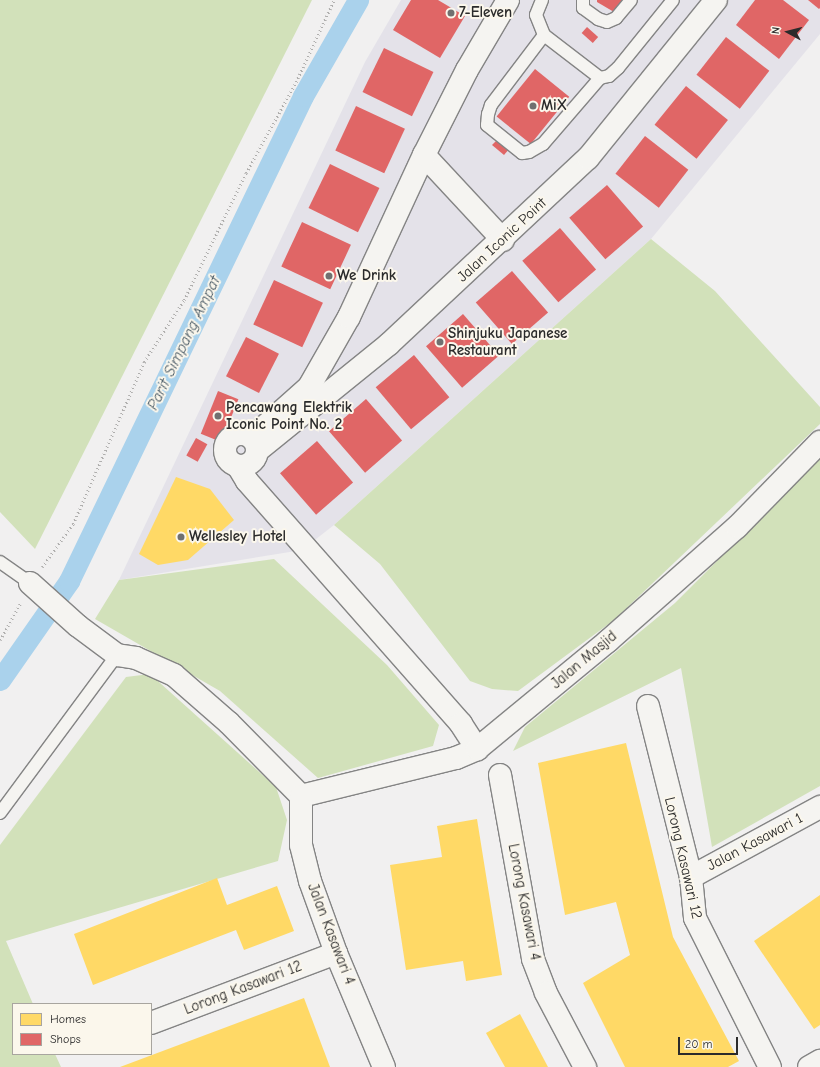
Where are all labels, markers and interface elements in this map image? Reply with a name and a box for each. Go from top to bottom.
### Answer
place label: 7-Eleven [459,4,512,22]
marker: 7-Eleven [446,8,456,18]
north arrow [768,12,808,52]
text: N [769,26,782,35]
place label: MiX [541,97,567,115]
marker: MiX [528,101,538,111]
street label: Jalan Iconic Point [454,194,550,286]
place label: We Drink [337,267,396,285]
marker: We Drink [324,271,334,281]
water label: Parit Simpang Ampat [143,273,225,413]
place label: Shinjuku Japanese Restaurant [448,324,567,359]
marker: Shinjuku Japanese Restaurant [435,337,445,347]
place label: Pencawang Elektrik Iconic Point No. 2 [226,398,352,433]
marker: Pencawang Elektrik Iconic Point No. 2 [213,411,223,421]
place label: Wellesley Hotel [189,528,286,546]
marker: Wellesley Hotel [176,532,186,542]
street label: Jalan Masjid [547,627,621,693]
street label: Lorong Kasawari 12 [660,795,706,921]
street label: Jalan Kasawari 1 [704,809,806,875]
street label: Lorong Kasawari 4 [504,842,544,962]
street label: Jalan Kasawari 4 [303,881,359,987]
street label: Lorong Kasawari 12 [182,957,304,1019]
legend [12,1003,152,1055]
text: Homes [50,1012,86,1026]
scale bar [680,1029,740,1055]
text: Shops [50,1032,81,1046]
text: 20 m [685,1037,713,1051]

